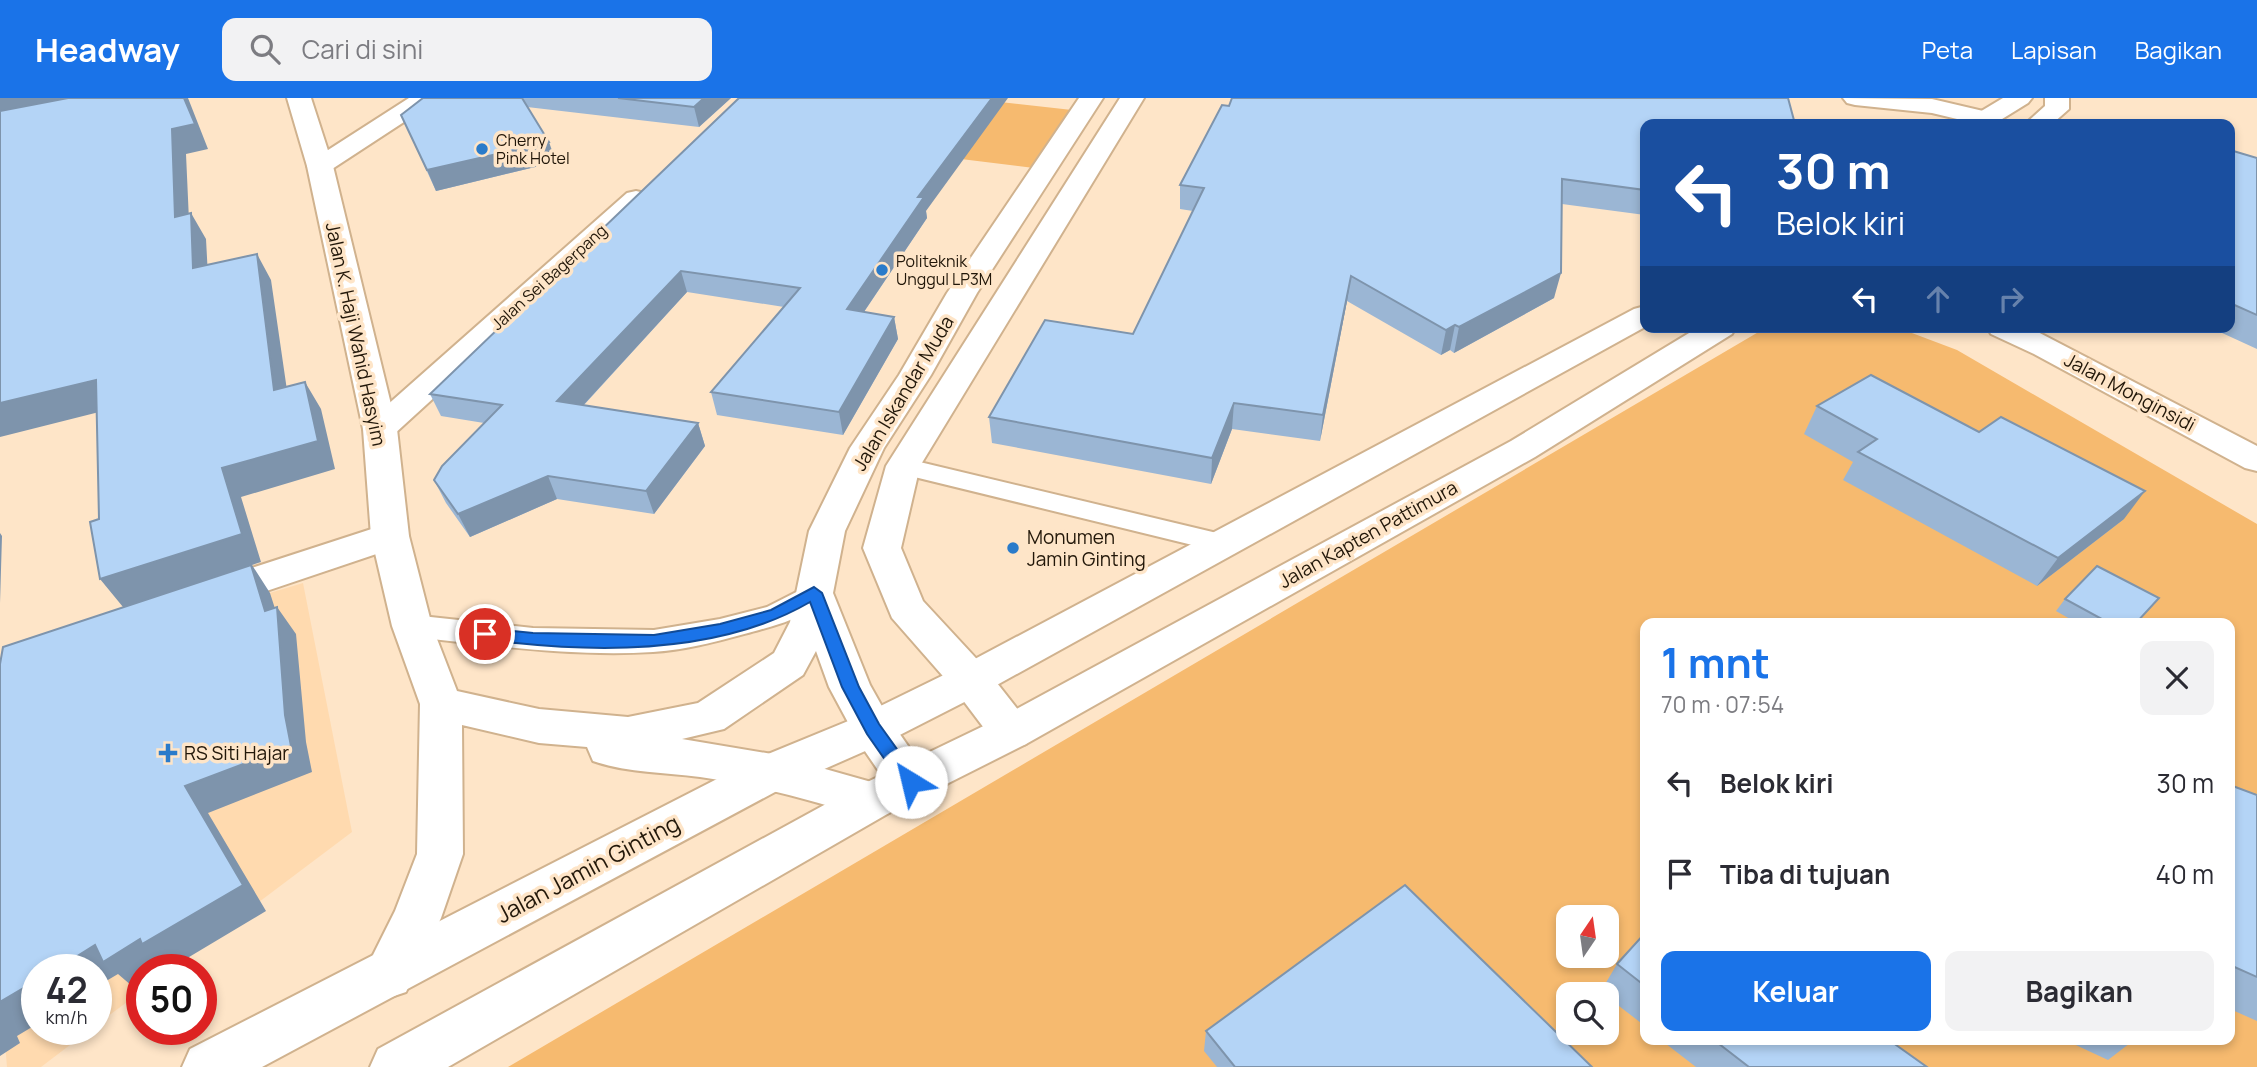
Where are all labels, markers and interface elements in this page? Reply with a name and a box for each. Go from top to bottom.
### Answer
search box [222,18,712,81]
text: Headway [35,27,180,72]
icon: search [246,30,284,68]
text: Cari di sini [302,31,423,67]
text: Peta [1922,33,1973,66]
text: Lapisan [2011,33,2097,66]
text: Bagikan [2135,33,2222,66]
place label: Cherry Pink Hotel [496,129,570,169]
text: 30 m [1776,137,1891,204]
marker: Cherry Pink Hotel [474,141,490,157]
icon: left [1661,147,1752,238]
text: Belok kiri [1776,201,1905,245]
street label: Jalan Sei Bagerpang [486,219,612,335]
street label: Jalan K. Haji Wahid Hasyim [320,220,392,448]
place label: Politeknik Unggul LP3M [896,250,992,290]
marker: Politeknik Unggul LP3M [874,262,890,278]
icon: left [1846,280,1884,318]
icon: ahead [1919,280,1957,318]
icon: right [1992,280,2030,318]
street label: Jalan Iskandar Muda [846,311,960,475]
street label: Jalan Monginsidi [2060,346,2200,438]
street label: Jalan Kapten Pattimura [1274,474,1462,594]
place label: Monumen Jamin Ginting [1027,524,1146,572]
marker: Monumen Jamin Ginting [1005,540,1021,556]
pin [455,604,515,664]
icon: arrive [466,615,504,653]
text: 1 mnt [1661,633,1770,691]
button: close [2140,641,2214,715]
text: 70 m · 07:54 [1661,688,1784,720]
place label: RS Siti Hajar [184,740,289,766]
marker: RS Siti Hajar [158,743,178,763]
position arrow [874,745,948,819]
icon: left [1661,764,1699,802]
text: Belok kiri [1720,765,1834,801]
text: 30 m [2157,765,2214,801]
street label: Jalan Jamin Ginting [490,806,685,930]
icon: arrive [1661,855,1699,893]
text: Tiba di tujuan [1720,856,1890,892]
text: 40 m [2156,856,2214,892]
north arrow [1556,905,1619,968]
map controls [1556,905,1619,1045]
button: Keluar [1661,951,1931,1031]
button: Bagikan [1945,951,2214,1031]
speed limit sign: 50 [126,954,217,1045]
text: 42 [45,966,88,1014]
button: search [1556,982,1619,1045]
text: km/h [46,1005,87,1029]

